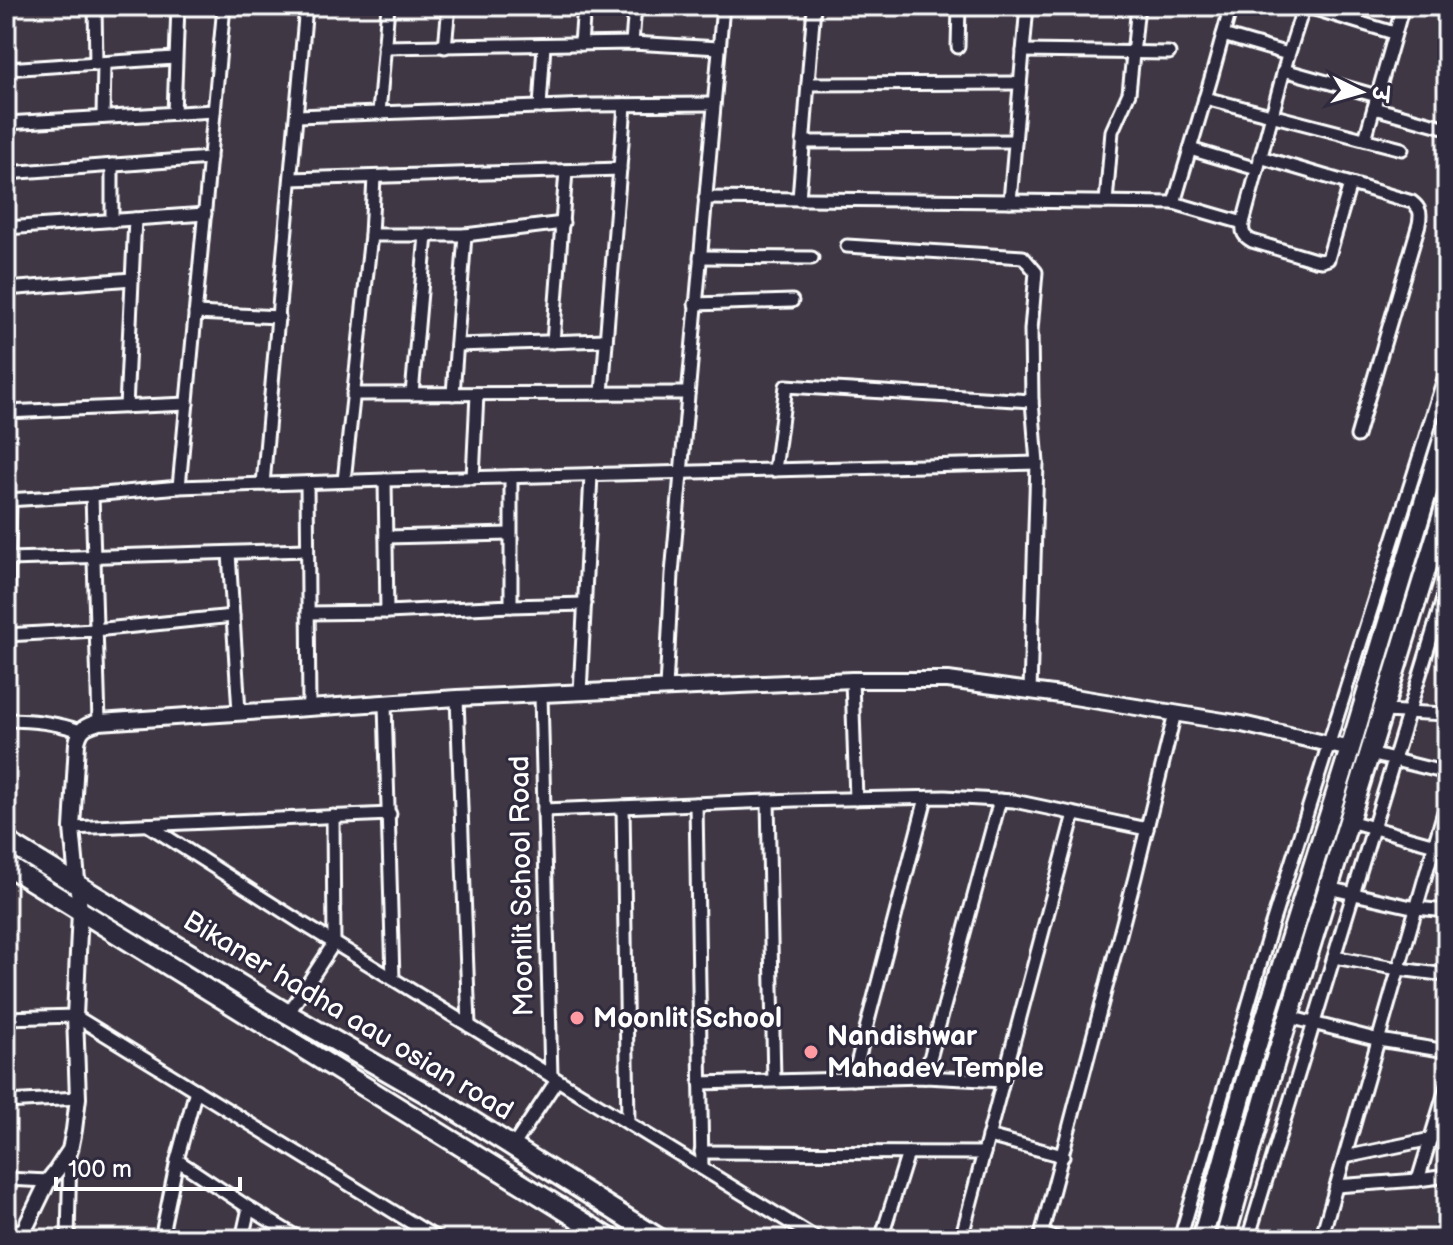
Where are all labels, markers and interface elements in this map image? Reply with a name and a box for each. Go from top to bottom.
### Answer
north arrow [1321,52,1401,132]
text: उ [1365,83,1394,104]
street label: Moonlit School Road [503,755,541,1017]
street label: Bikaner hadha aau osian road [177,904,519,1128]
place label: Moonlit School [593,1002,782,1035]
marker: Moonlit School [568,1009,586,1027]
place label: Nandishwar Mahadev Temple [827,1020,1044,1085]
marker: Nandishwar Mahadev Temple [802,1043,820,1061]
scale bar [56,1141,240,1191]
text: 100 m [68,1155,132,1184]

